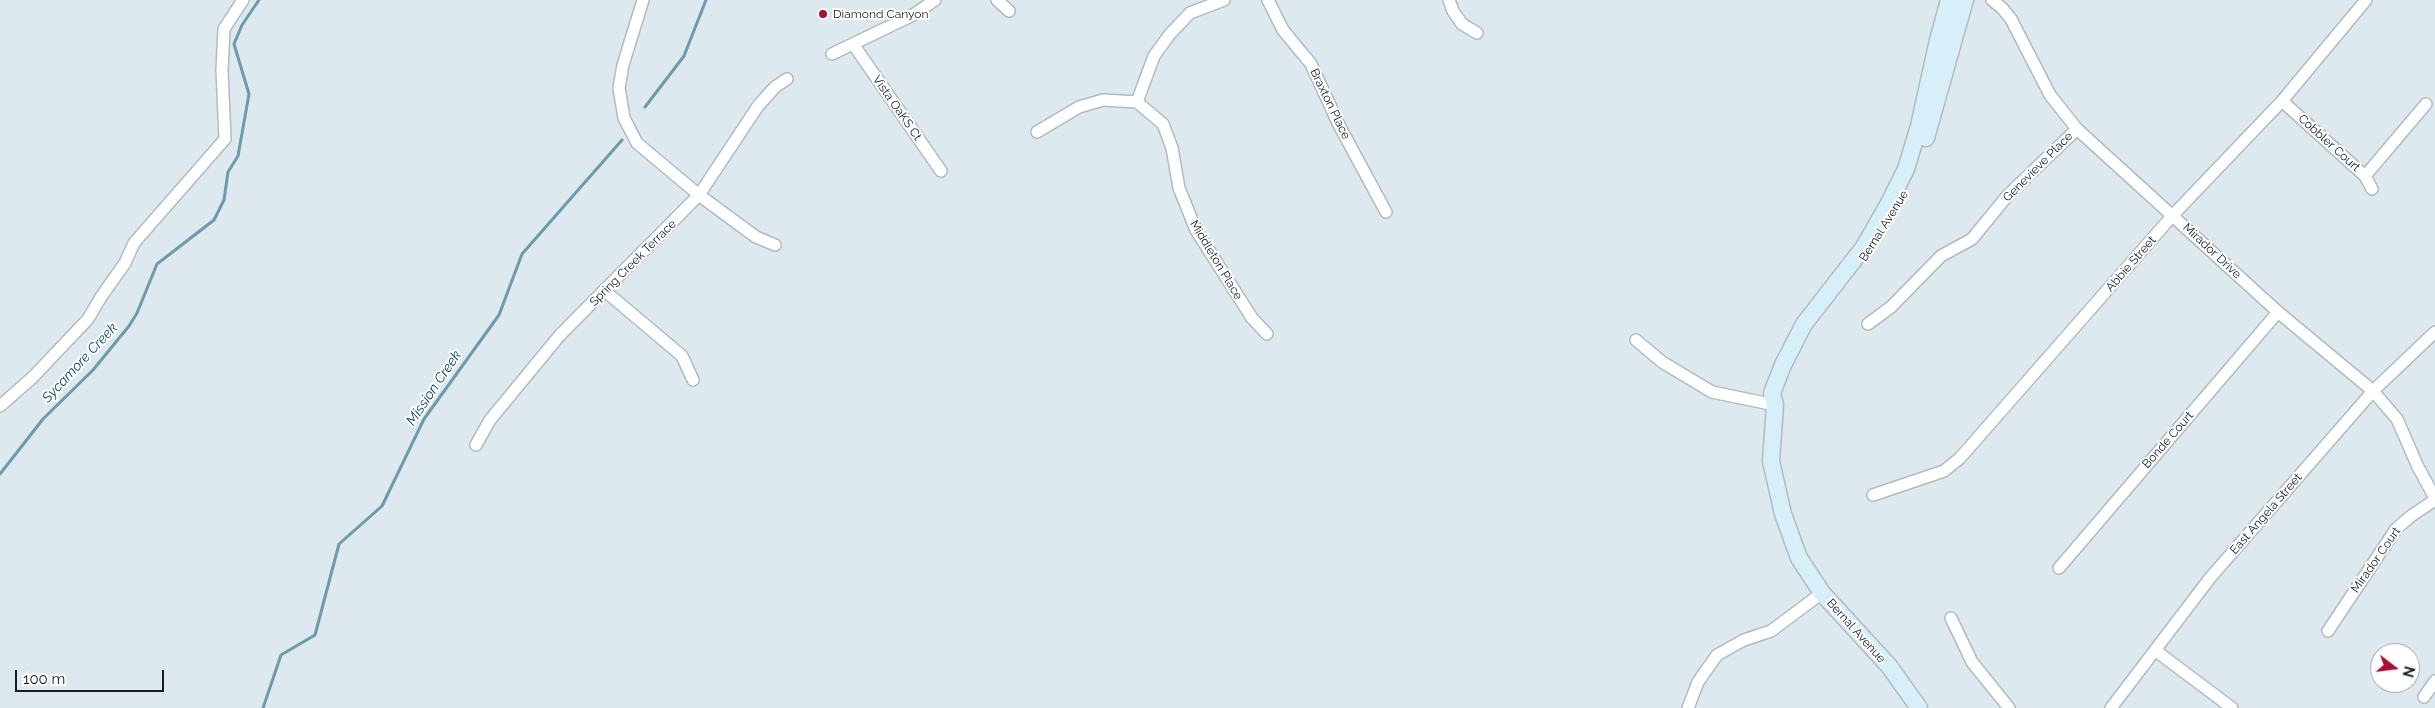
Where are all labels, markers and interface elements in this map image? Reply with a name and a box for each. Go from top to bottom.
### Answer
place label: Diamond Canyon [833,7,928,21]
marker: Diamond Canyon [817,8,829,20]
street label: Braxton Place [1307,66,1353,142]
street label: Vista OaKS Ct [869,73,925,143]
street label: Cobbler Court [2295,111,2363,175]
street label: Genevieve Place [2000,129,2076,205]
street label: Bernal Avenue [1856,188,1912,264]
street label: Spring Creek Terrace [587,217,679,309]
street label: Middleton Place [1187,218,1245,302]
street label: Mirador Drive [2180,220,2244,282]
street label: Abbie Street [2103,233,2159,295]
water label: Sycamore Creek [39,320,121,406]
water label: Mission Creek [403,347,465,429]
street label: Bonde Court [2139,409,2197,471]
street label: East Angela Street [2227,471,2305,557]
street label: Mirador Court [2348,525,2404,595]
street label: Bernal Avenue [1823,596,1889,666]
north arrow [2370,643,2420,693]
scale bar [18,660,166,692]
text: N [2399,664,2418,679]
text: 100 m [23,670,65,688]

